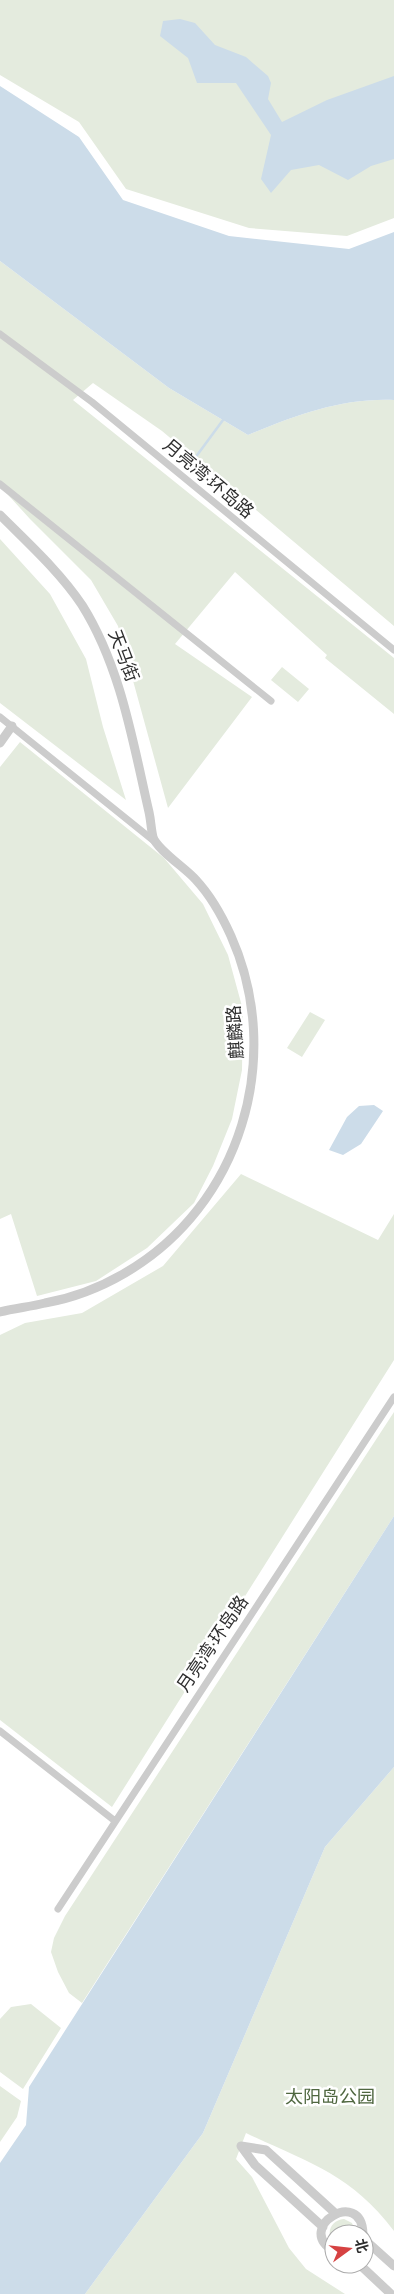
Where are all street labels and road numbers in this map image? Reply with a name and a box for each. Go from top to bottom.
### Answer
street label: 月亮湾·环岛路 [159,435,257,523]
street label: 天马街 [104,627,142,685]
street label: 麒麟路 [224,1004,248,1060]
street label: 月亮湾·环岛路 [173,1592,253,1696]

